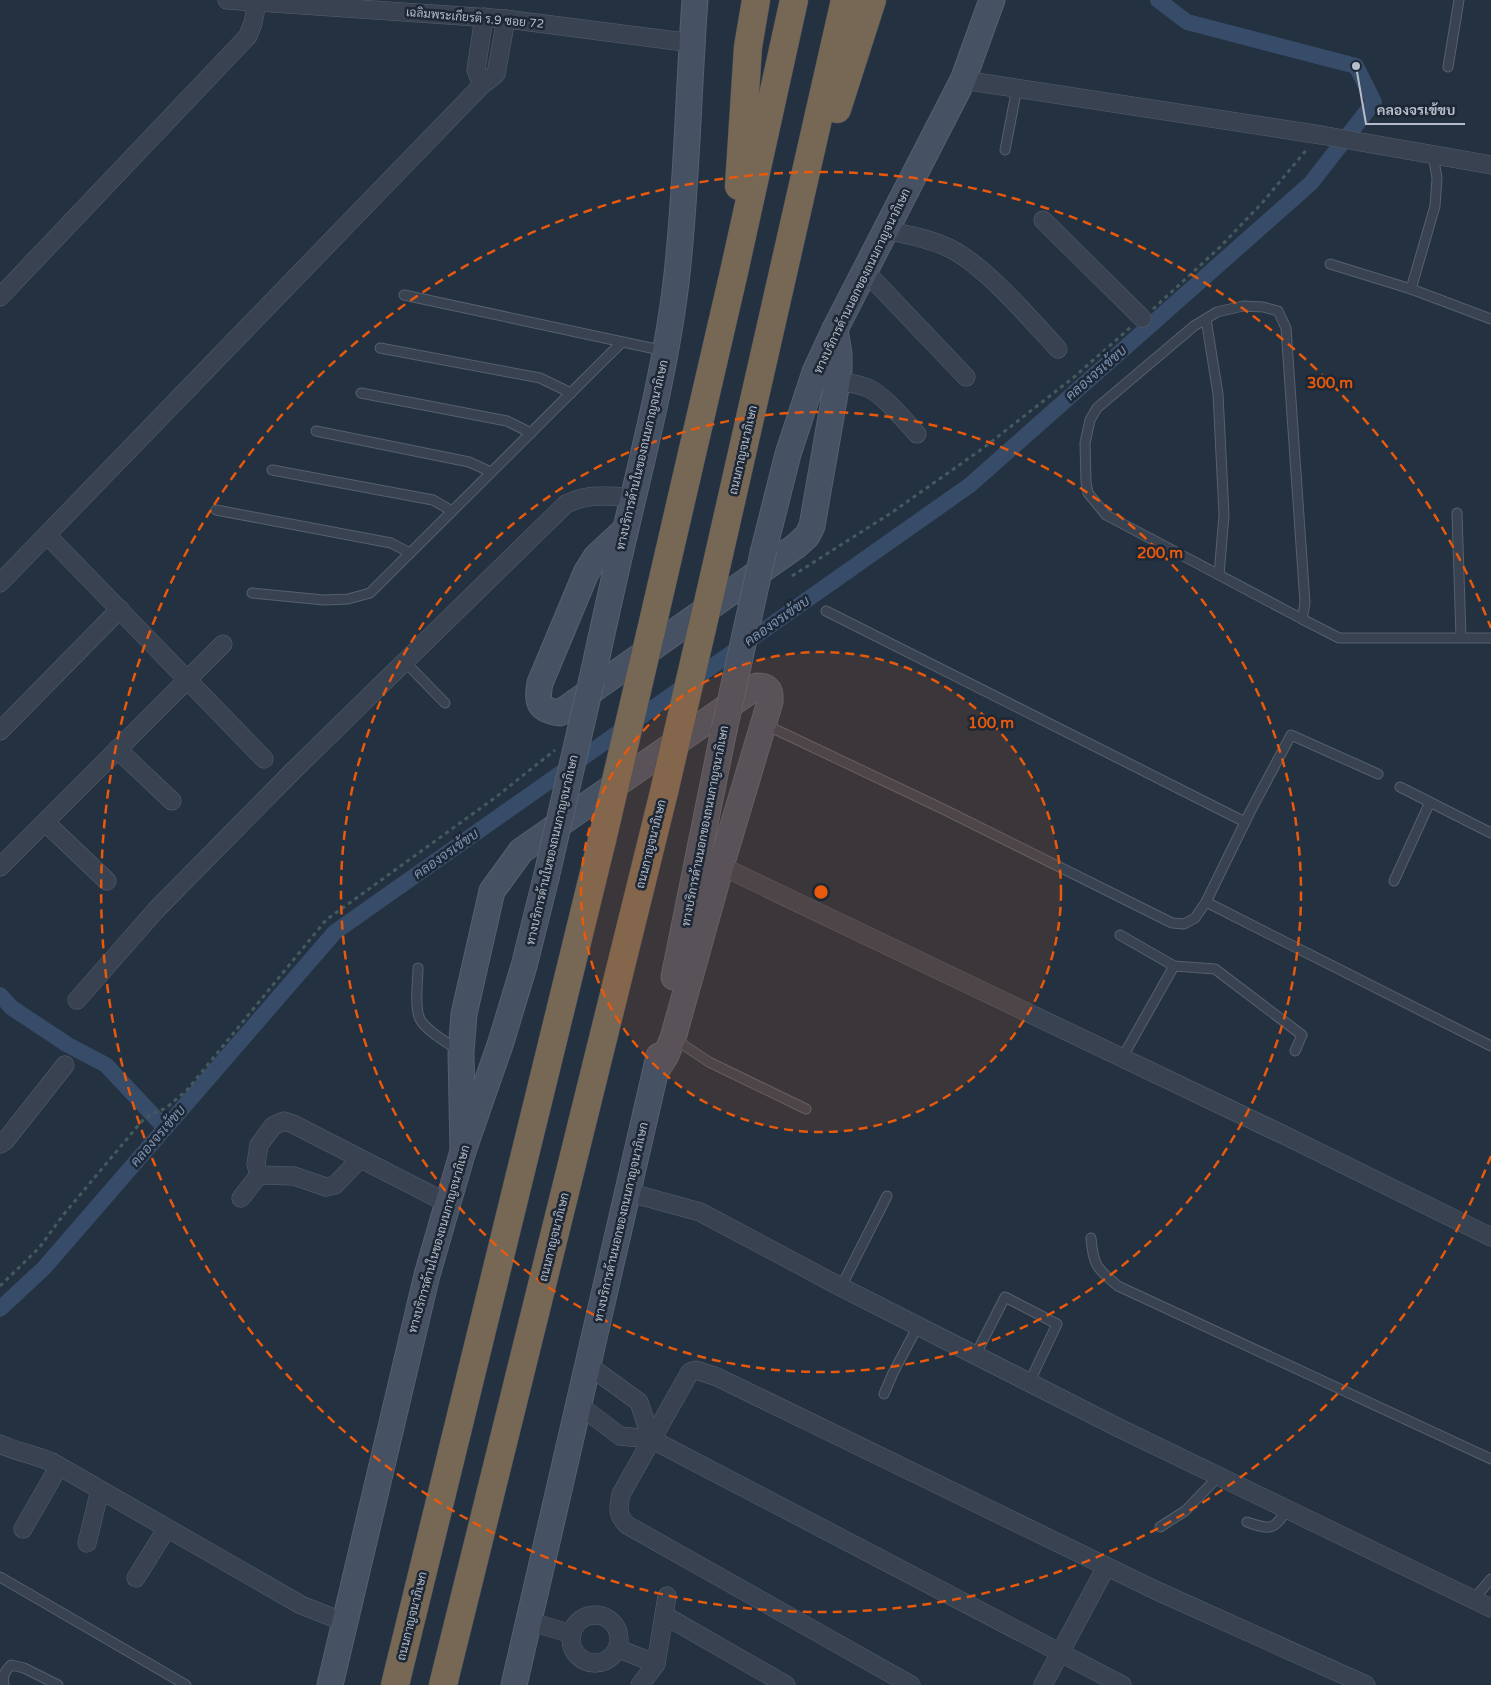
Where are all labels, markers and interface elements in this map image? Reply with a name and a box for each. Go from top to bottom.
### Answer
street label: เฉลิมพระเกียรติ ร.9 ซอย 72 [405,4,545,31]
callout: คลองจรเข้ขบ [1366,95,1465,124]
text: คลองจรเข้ขบ [1377,102,1455,119]
street label: ทางบริการด้านนอกของถนนกาญจนาภิเษก [811,186,913,376]
water label: คลองจรเข้ขบ [1062,342,1130,404]
street label: ทางบริการด้านในของถนนกาญจนาภิเษก [612,358,671,552]
text: 300 m [1307,374,1353,392]
street label: ถนนกาญจนาภิเษก [726,404,760,496]
text: 200 m [1137,544,1183,562]
water label: คลองจรเข้ขบ [741,592,813,650]
text: 100 m [968,714,1014,732]
street label: ทางบริการด้านนอกของถนนกาญจนาภิเษก [679,724,731,928]
street label: ทางบริการด้านในของถนนกาญจนาภิเษก [522,753,581,947]
street label: ถนนกาญจนาภิเษก [633,798,669,890]
water label: คลองจรเข้ขบ [410,825,482,883]
centre of rings [812,883,830,901]
water label: คลองจรเข้ขบ [127,1102,189,1170]
street label: ทางบริการด้านนอกของถนนกาญจนาภิเษก [591,1121,651,1323]
street label: ทางบริการด้านในของถนนกาญจนาภิเษก [404,1143,473,1335]
street label: ถนนกาญจนาภิเษก [536,1191,572,1283]
street label: ถนนกาญจนาภิเษก [394,1570,430,1662]

